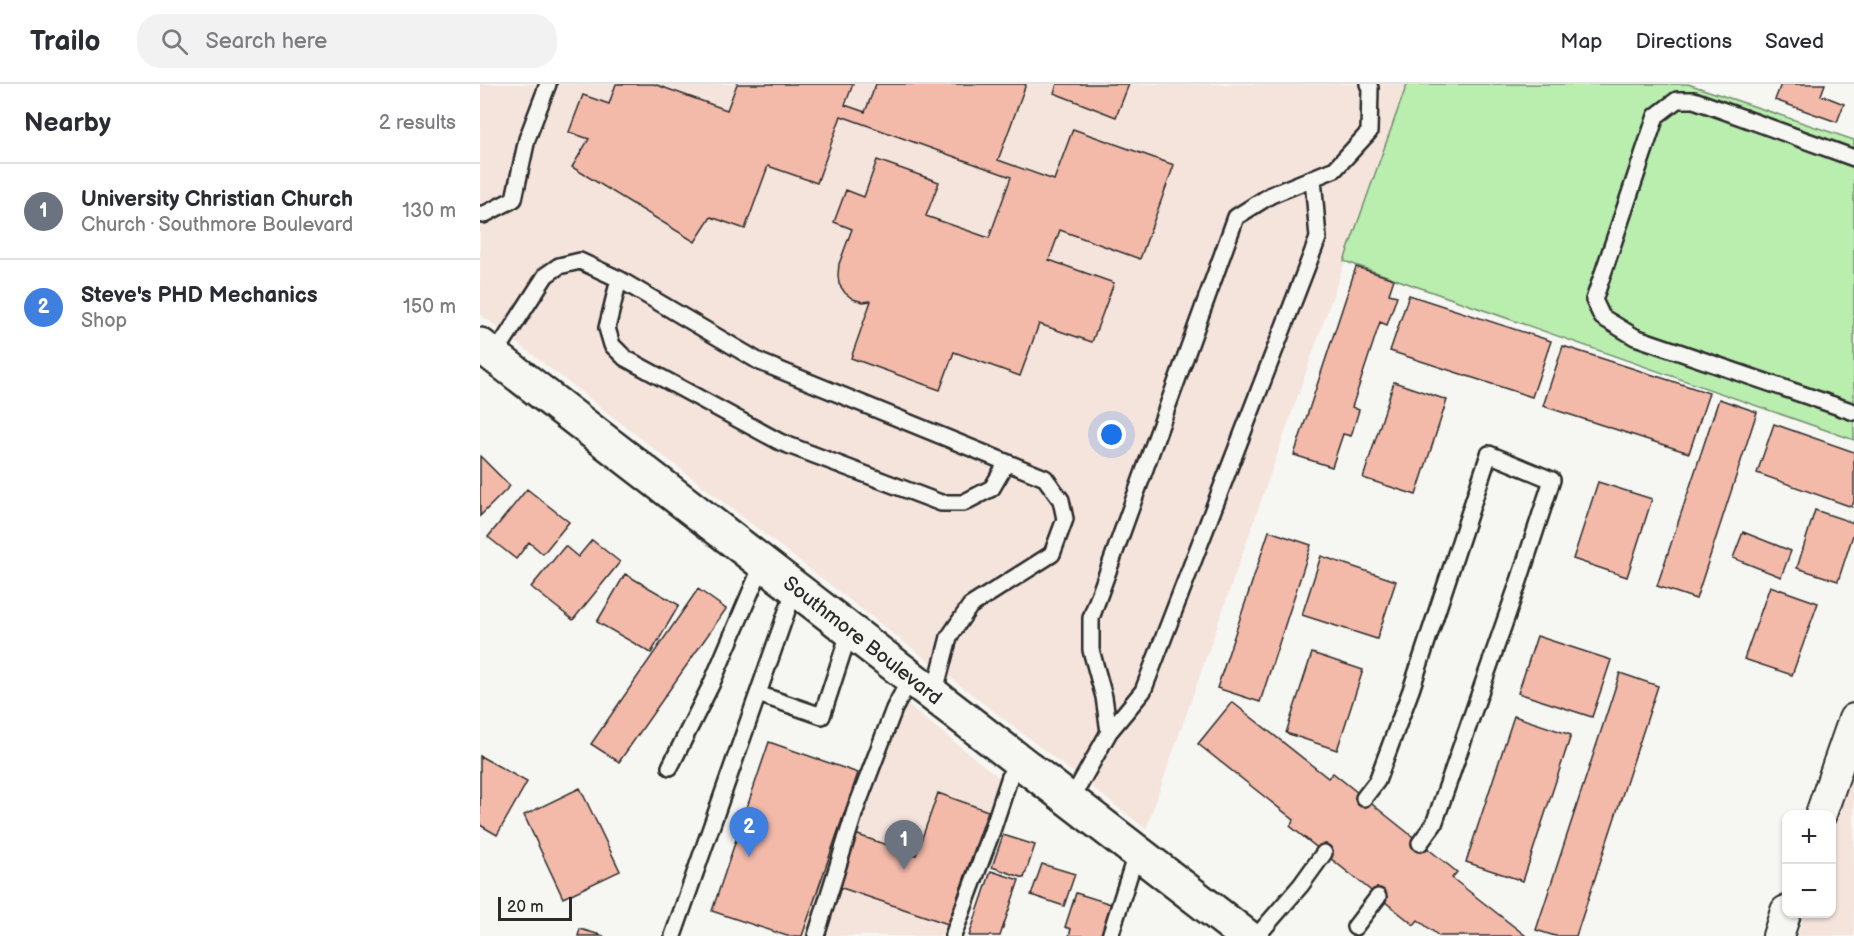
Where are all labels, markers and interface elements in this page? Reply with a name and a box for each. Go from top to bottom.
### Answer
search box [137,14,557,68]
text: Trailo [30,25,101,58]
icon: search [158,25,191,58]
text: Search here [206,28,327,55]
text: Map [1560,29,1603,54]
text: Directions [1636,29,1732,54]
text: Saved [1765,29,1824,54]
text: Nearby [24,108,111,139]
text: 2 results [379,111,456,135]
text: University Christian Church [81,186,353,213]
text: 1 [39,199,48,223]
text: 130 m [402,199,456,223]
text: Church · Southmore Boulevard [81,213,353,237]
text: Steve's PHD Mechanics [81,282,318,309]
text: 2 [38,295,49,319]
text: 150 m [403,295,456,319]
text: Shop [81,309,127,333]
your location [1097,420,1126,449]
street label: Southmore Boulevard [778,571,946,710]
pin: 2 [730,808,768,857]
map controls [1782,810,1836,918]
button: + [1782,810,1836,864]
pin: 1 [884,820,924,870]
button: − [1782,864,1836,918]
scale bar [498,894,572,922]
text: 20 m [507,898,543,917]

